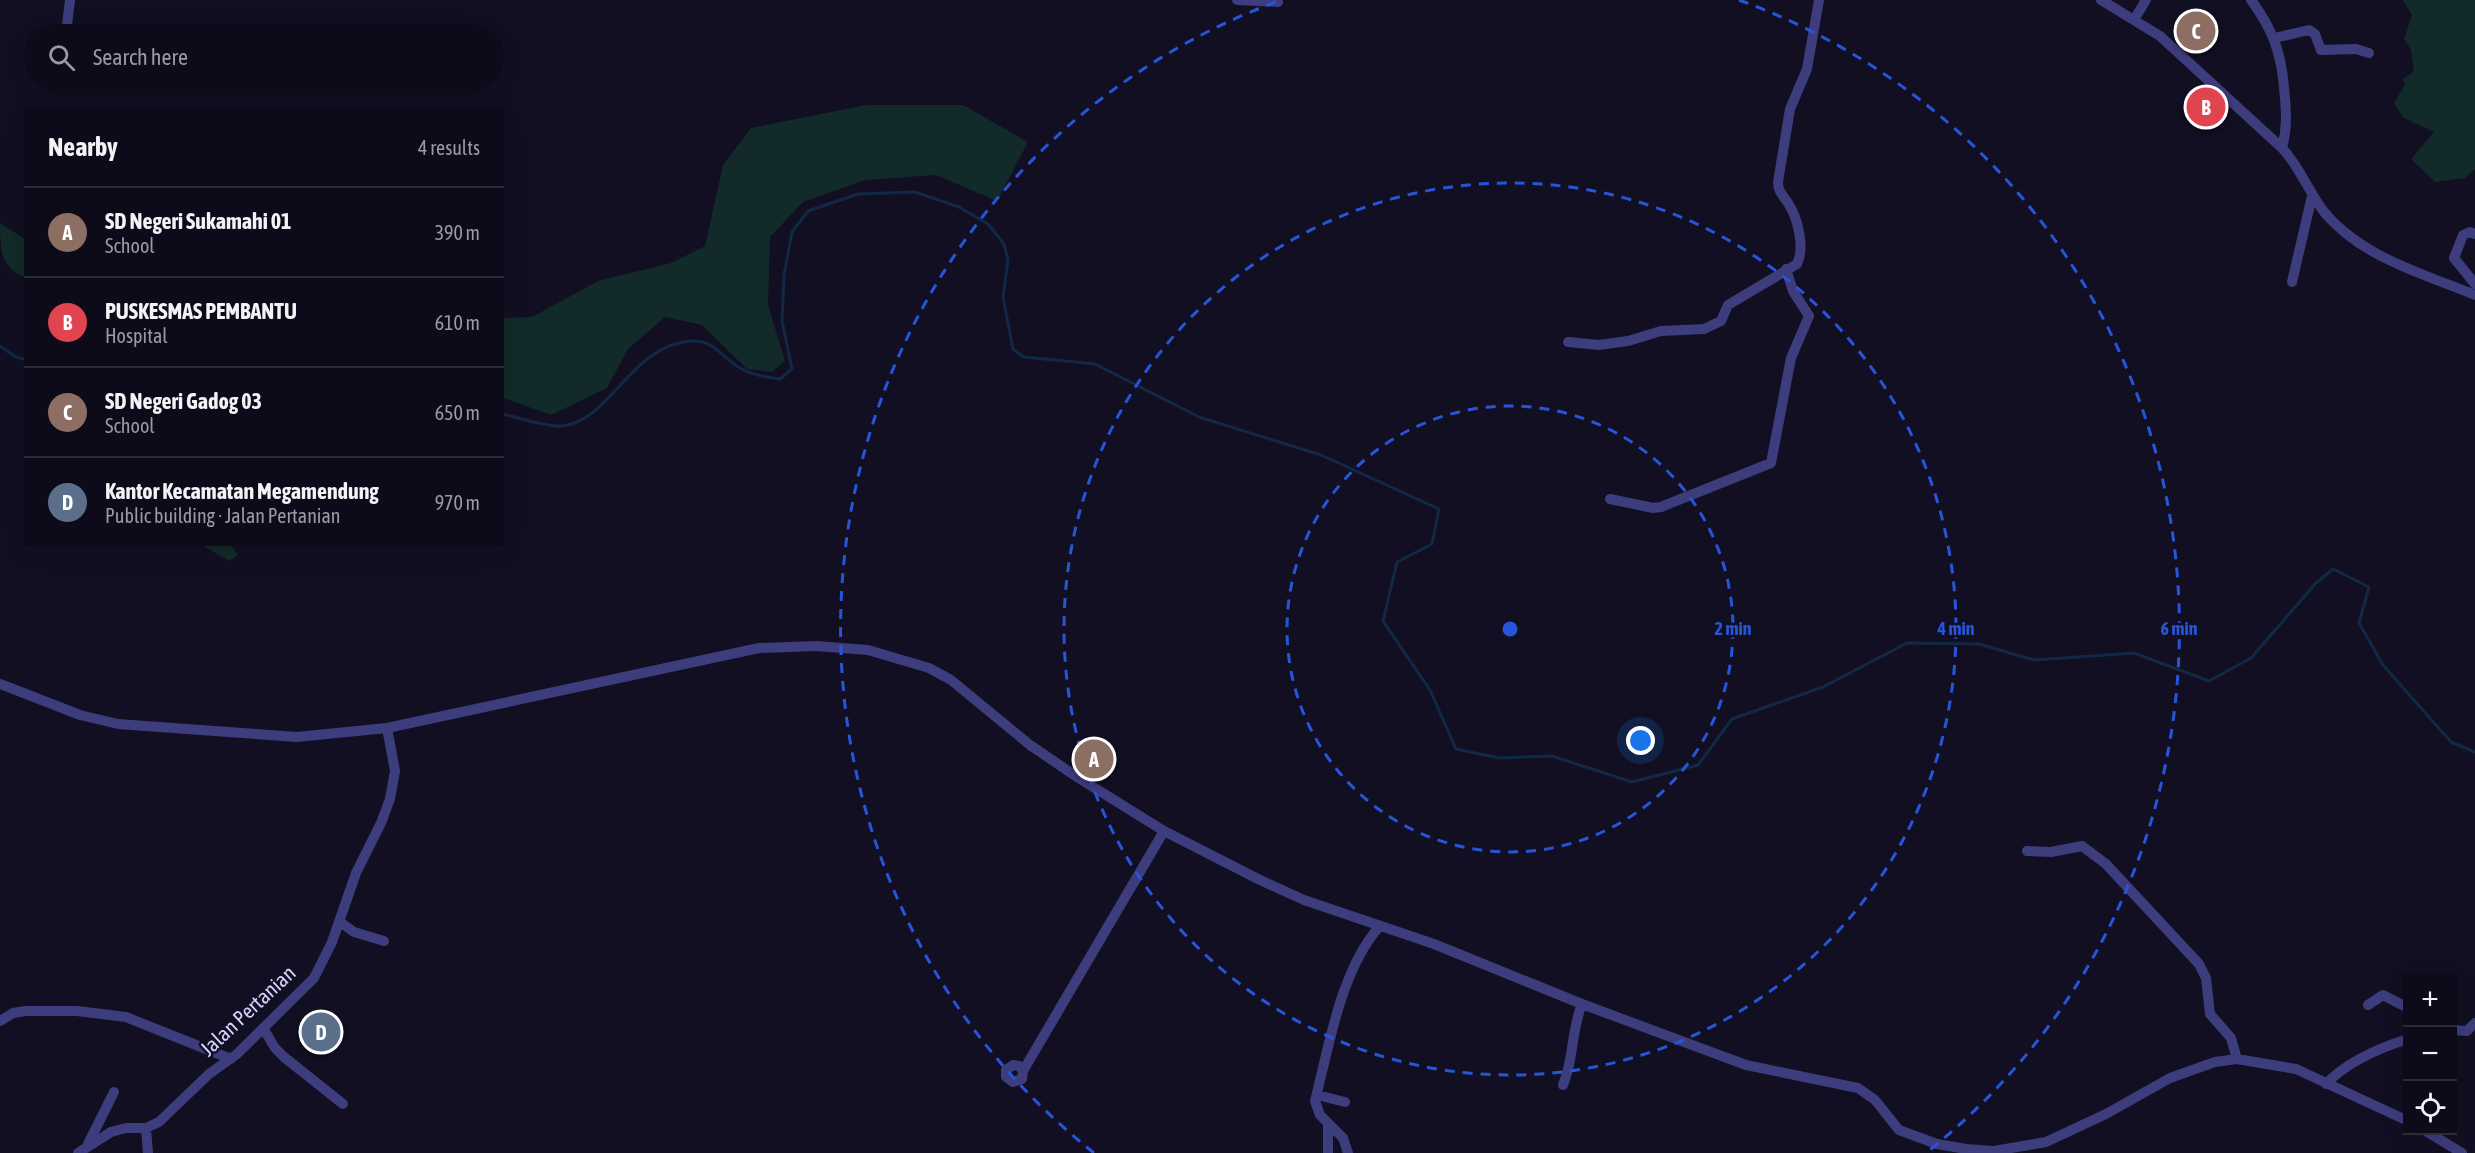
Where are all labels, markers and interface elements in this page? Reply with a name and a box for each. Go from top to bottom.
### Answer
pin: C [2176,9,2216,54]
search box [24,24,504,90]
icon: search [45,41,78,74]
text: Search here [93,44,188,70]
pin: B [2186,84,2226,130]
text: Nearby [48,132,118,162]
text: 4 results [418,136,480,159]
text: SD Negeri Sukamahi 01 [105,208,291,234]
text: A [63,221,72,244]
text: 390 m [435,221,480,244]
text: School [105,234,155,257]
text: PUSKESMAS PEMBANTU [105,298,297,324]
text: B [63,311,72,334]
text: 610 m [435,311,480,334]
text: Hospital [105,324,168,347]
text: SD Negeri Gadog 03 [105,388,262,414]
text: C [63,401,72,424]
text: 650 m [435,401,480,424]
text: School [105,414,155,437]
text: Kantor Kecamatan Megamendung [105,478,379,504]
text: D [62,491,73,514]
text: 970 m [435,491,480,514]
text: Public building · Jalan Pertanian [105,504,340,527]
text: 2 min [1715,618,1752,639]
text: 4 min [1937,618,1975,639]
text: 6 min [2161,618,2198,639]
centre of rings [1500,619,1520,639]
your location [1626,726,1655,755]
pin: A [1074,736,1114,782]
street label: Jalan Pertanian [195,960,300,1060]
map controls [2403,973,2457,1135]
button: + [2403,973,2457,1027]
pin: D [302,1010,340,1054]
button: − [2403,1027,2457,1081]
button: locate [2403,1081,2457,1135]

